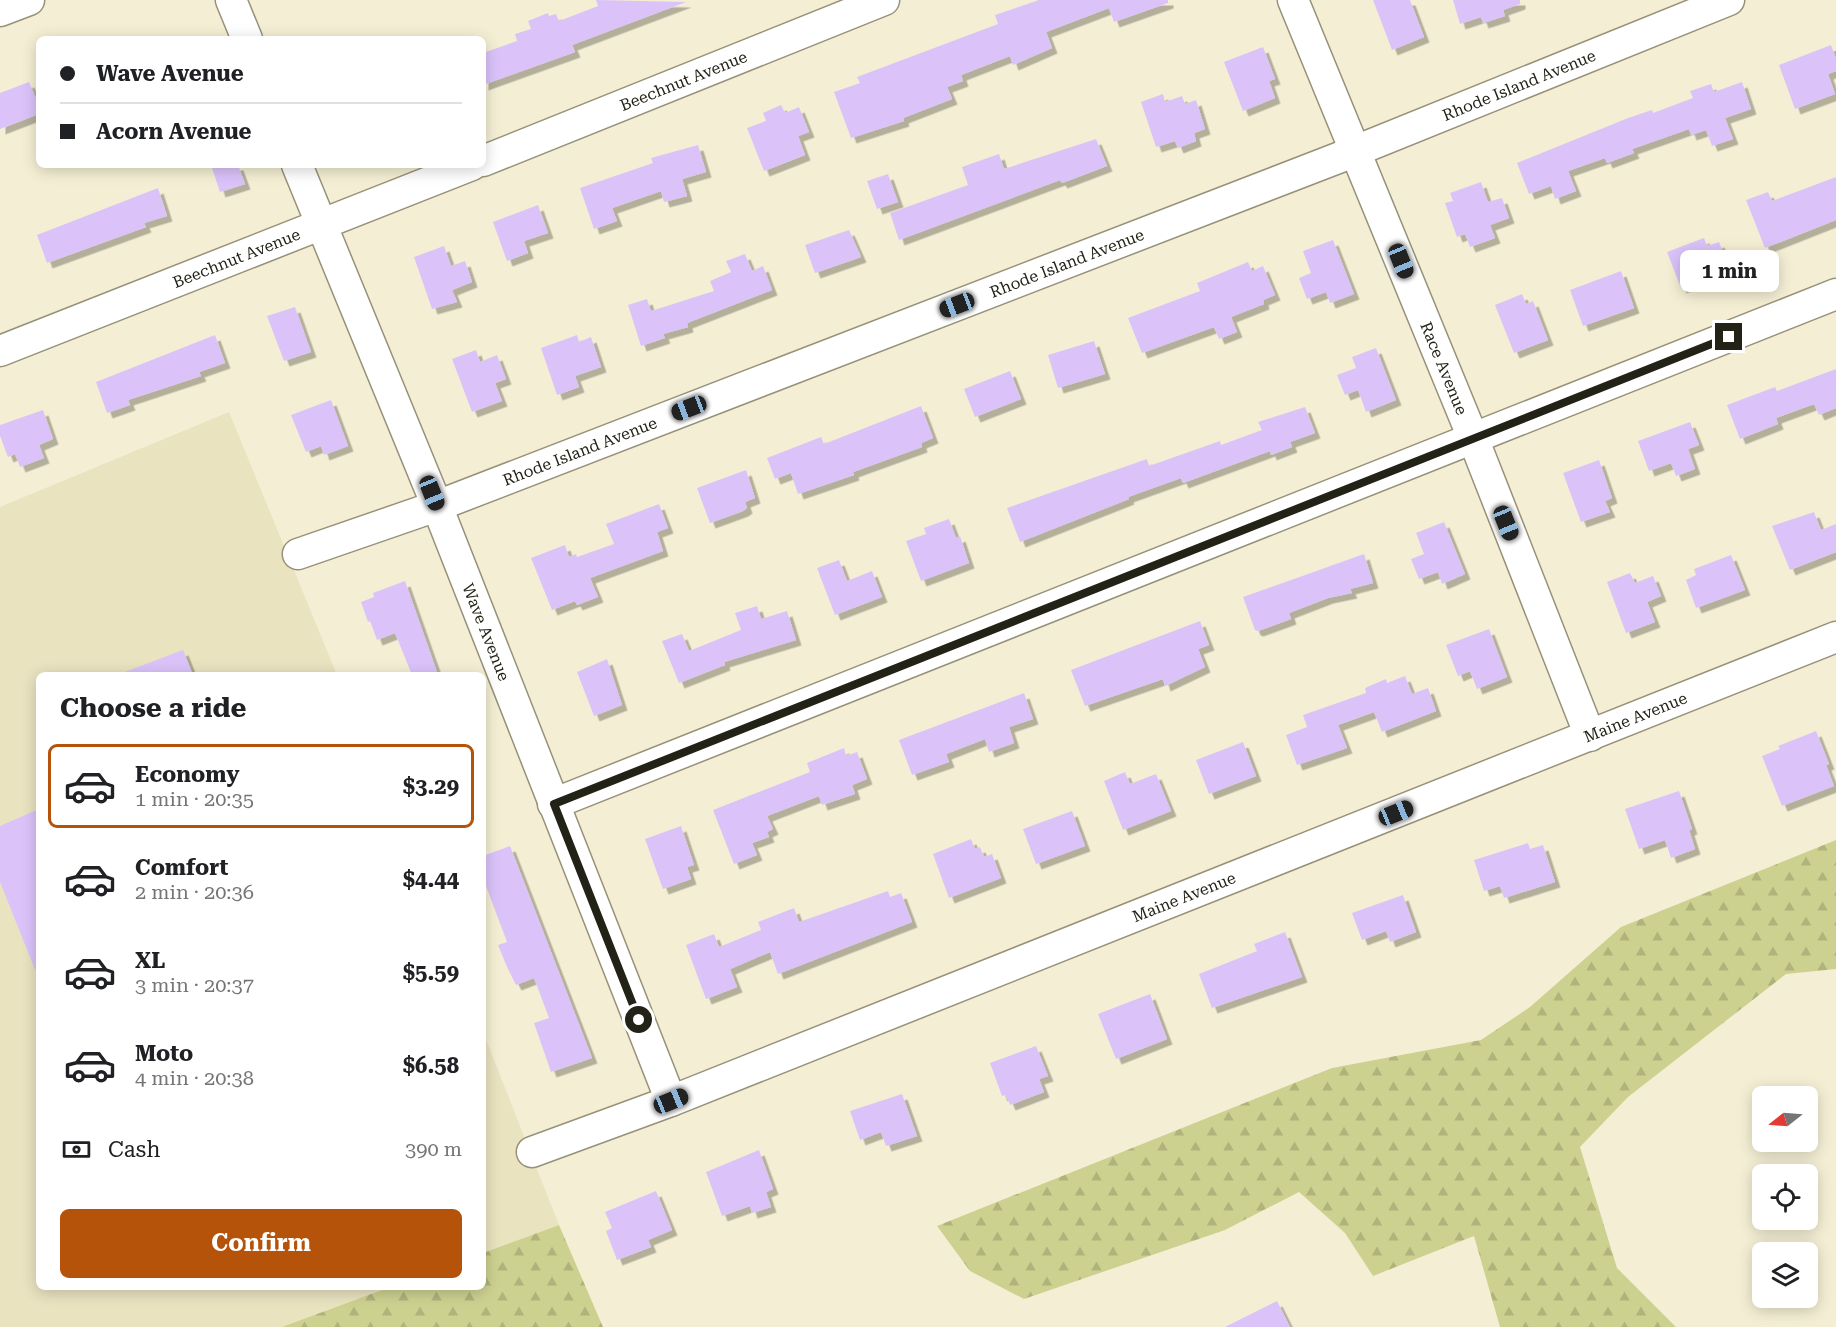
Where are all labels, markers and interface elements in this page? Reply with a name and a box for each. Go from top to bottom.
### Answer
street label: Rhode Island Avenue [1439,45,1599,124]
street label: Beechnut Avenue [617,46,750,115]
text: Wave Avenue [96,61,244,86]
text: Acorn Avenue [96,119,252,144]
street label: Beechnut Avenue [170,224,303,292]
street label: Rhode Island Avenue [987,224,1147,301]
car [1386,241,1416,281]
callout: 1 min [1680,250,1778,292]
text: 1 min [1702,259,1757,283]
car [937,290,977,320]
street label: Race Avenue [1417,319,1472,418]
route end [1715,323,1742,350]
car [669,393,709,423]
street label: Rhode Island Avenue [500,412,660,489]
car [417,473,447,513]
car [1491,503,1521,543]
street label: Wave Avenue [459,581,514,684]
street label: Maine Avenue [1581,688,1690,746]
text: Choose a ride [60,692,246,724]
icon: car [63,759,117,813]
text: Economy [135,762,239,787]
text: $3.29 [403,774,459,799]
text: 1 min · 20:35 [135,787,254,811]
car [1376,798,1416,828]
icon: car [63,852,117,906]
text: Comfort [135,855,228,880]
text: $4.44 [403,867,459,892]
street label: Maine Avenue [1129,868,1238,926]
text: 2 min · 20:36 [135,880,254,904]
icon: car [63,945,117,999]
text: XL [135,948,165,973]
text: $5.59 [403,960,459,985]
text: 3 min · 20:37 [135,973,254,997]
route start [625,1006,652,1033]
icon: car [63,1038,117,1092]
text: Moto [135,1041,193,1066]
text: $6.58 [403,1053,459,1078]
text: 4 min · 20:38 [135,1066,254,1090]
car [651,1086,691,1116]
north arrow [1752,1086,1818,1152]
map controls [1752,1086,1818,1308]
icon: cash [60,1133,93,1166]
text: Cash [108,1137,160,1162]
text: 390 m [405,1137,462,1161]
button: locate [1752,1164,1818,1230]
button: Confirm [60,1209,462,1278]
button: layers [1752,1242,1818,1308]

